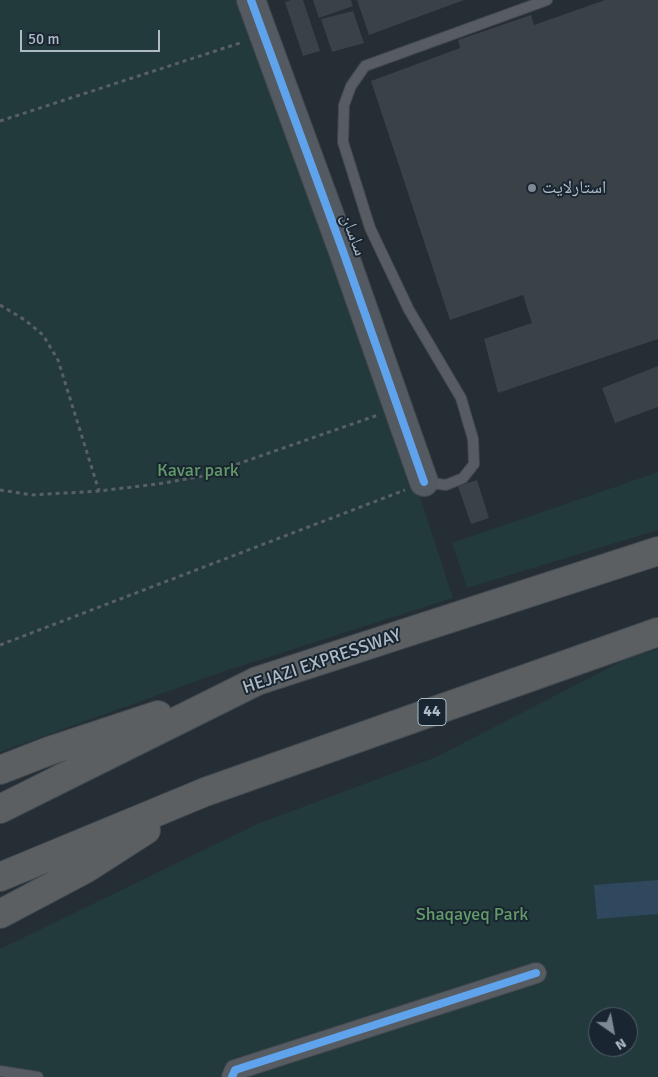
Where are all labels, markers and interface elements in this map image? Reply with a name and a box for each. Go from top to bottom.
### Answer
scale bar [22,20,162,52]
text: 50 m [28,30,59,48]
place label: استارلایت [542,177,606,199]
marker: استارلایت [526,182,538,194]
street label: ساسان [335,211,371,259]
park label: Kavar park [157,460,239,482]
street label: HEJAZI EXPRESSWAY [240,625,404,699]
road number: 44 [418,699,446,726]
park label: Shaqayeq Park [416,904,528,926]
north arrow [588,1007,638,1057]
text: N [612,1034,630,1054]

